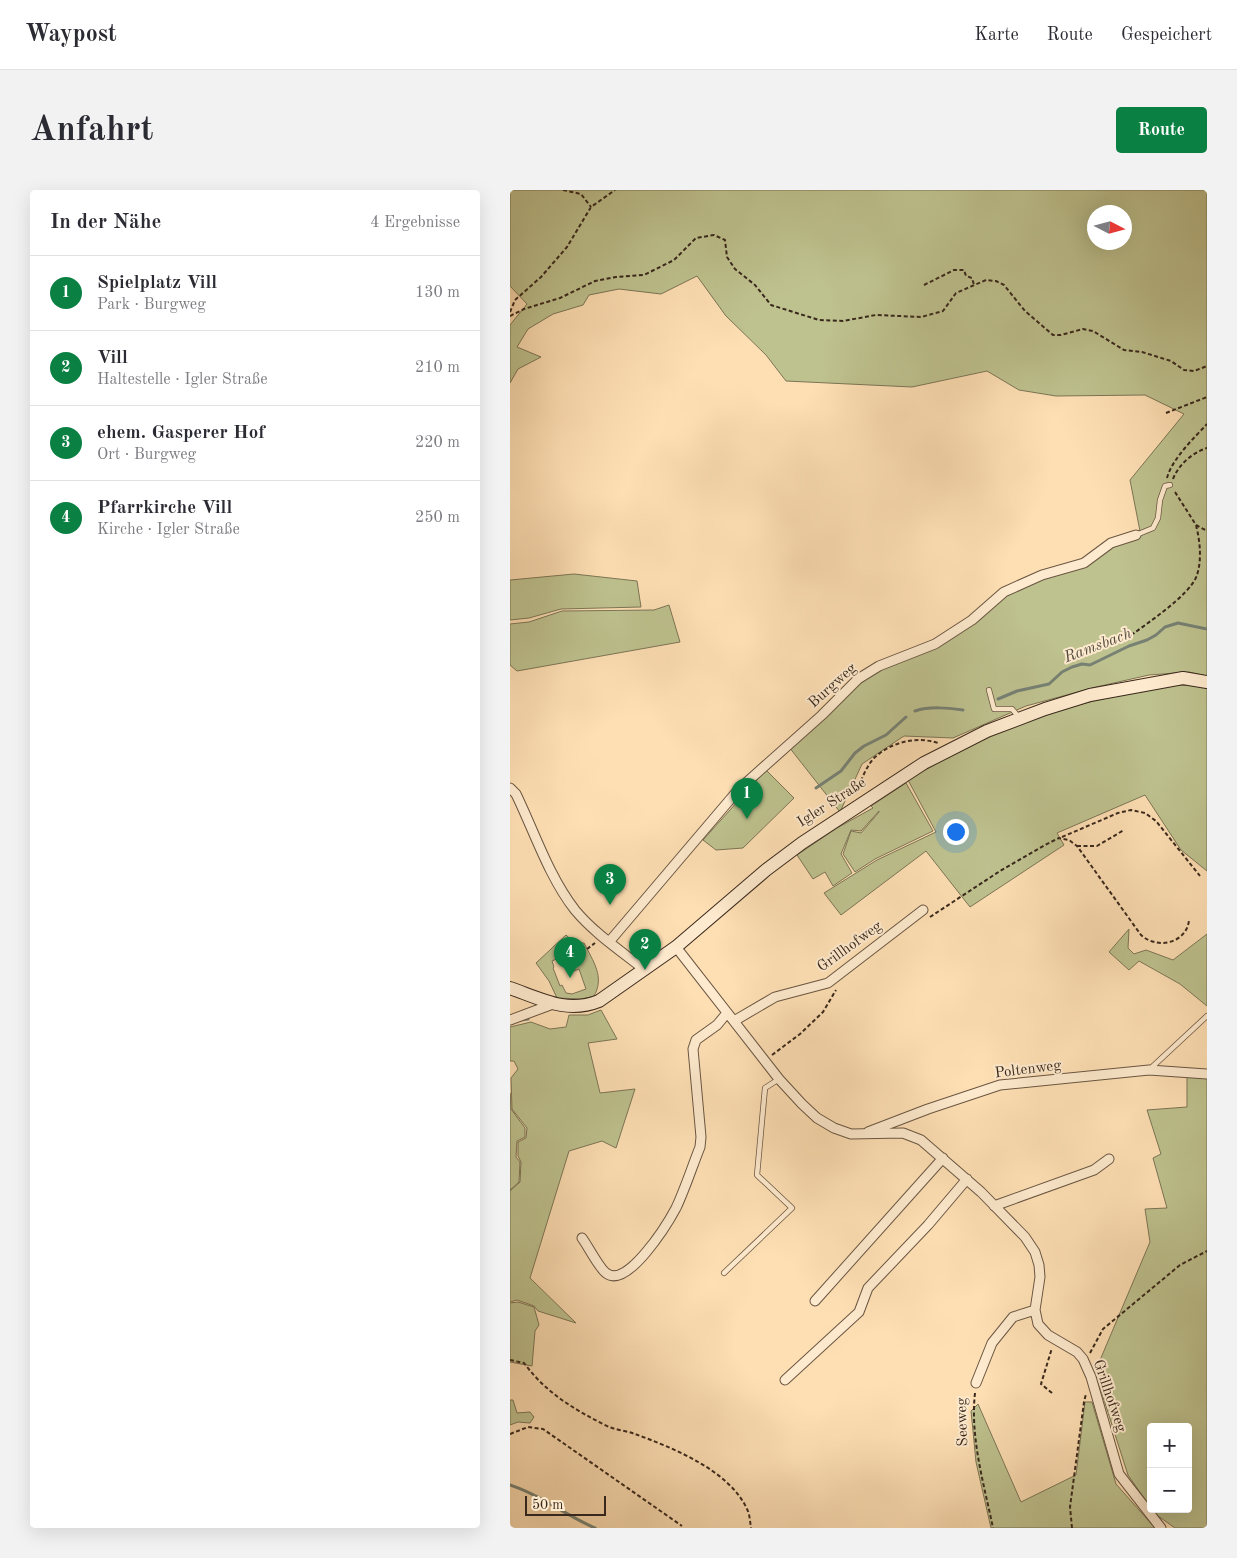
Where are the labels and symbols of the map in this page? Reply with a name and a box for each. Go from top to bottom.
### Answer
north arrow [1087,205,1132,250]
water label: Ramsbach [1061,626,1134,667]
street label: Burgweg [806,661,860,711]
street label: Igler Straße [795,775,869,831]
pin: 1 [731,778,763,819]
your location [943,819,969,845]
pin: 3 [594,864,626,905]
street label: Grillhofweg [815,919,885,975]
pin: 2 [629,929,661,970]
pin: 4 [554,937,586,978]
street label: Poltenweg [994,1058,1062,1082]
street label: Grillhofweg [1090,1358,1128,1434]
street label: Seeweg [955,1397,971,1447]
scale bar [525,1493,606,1516]

